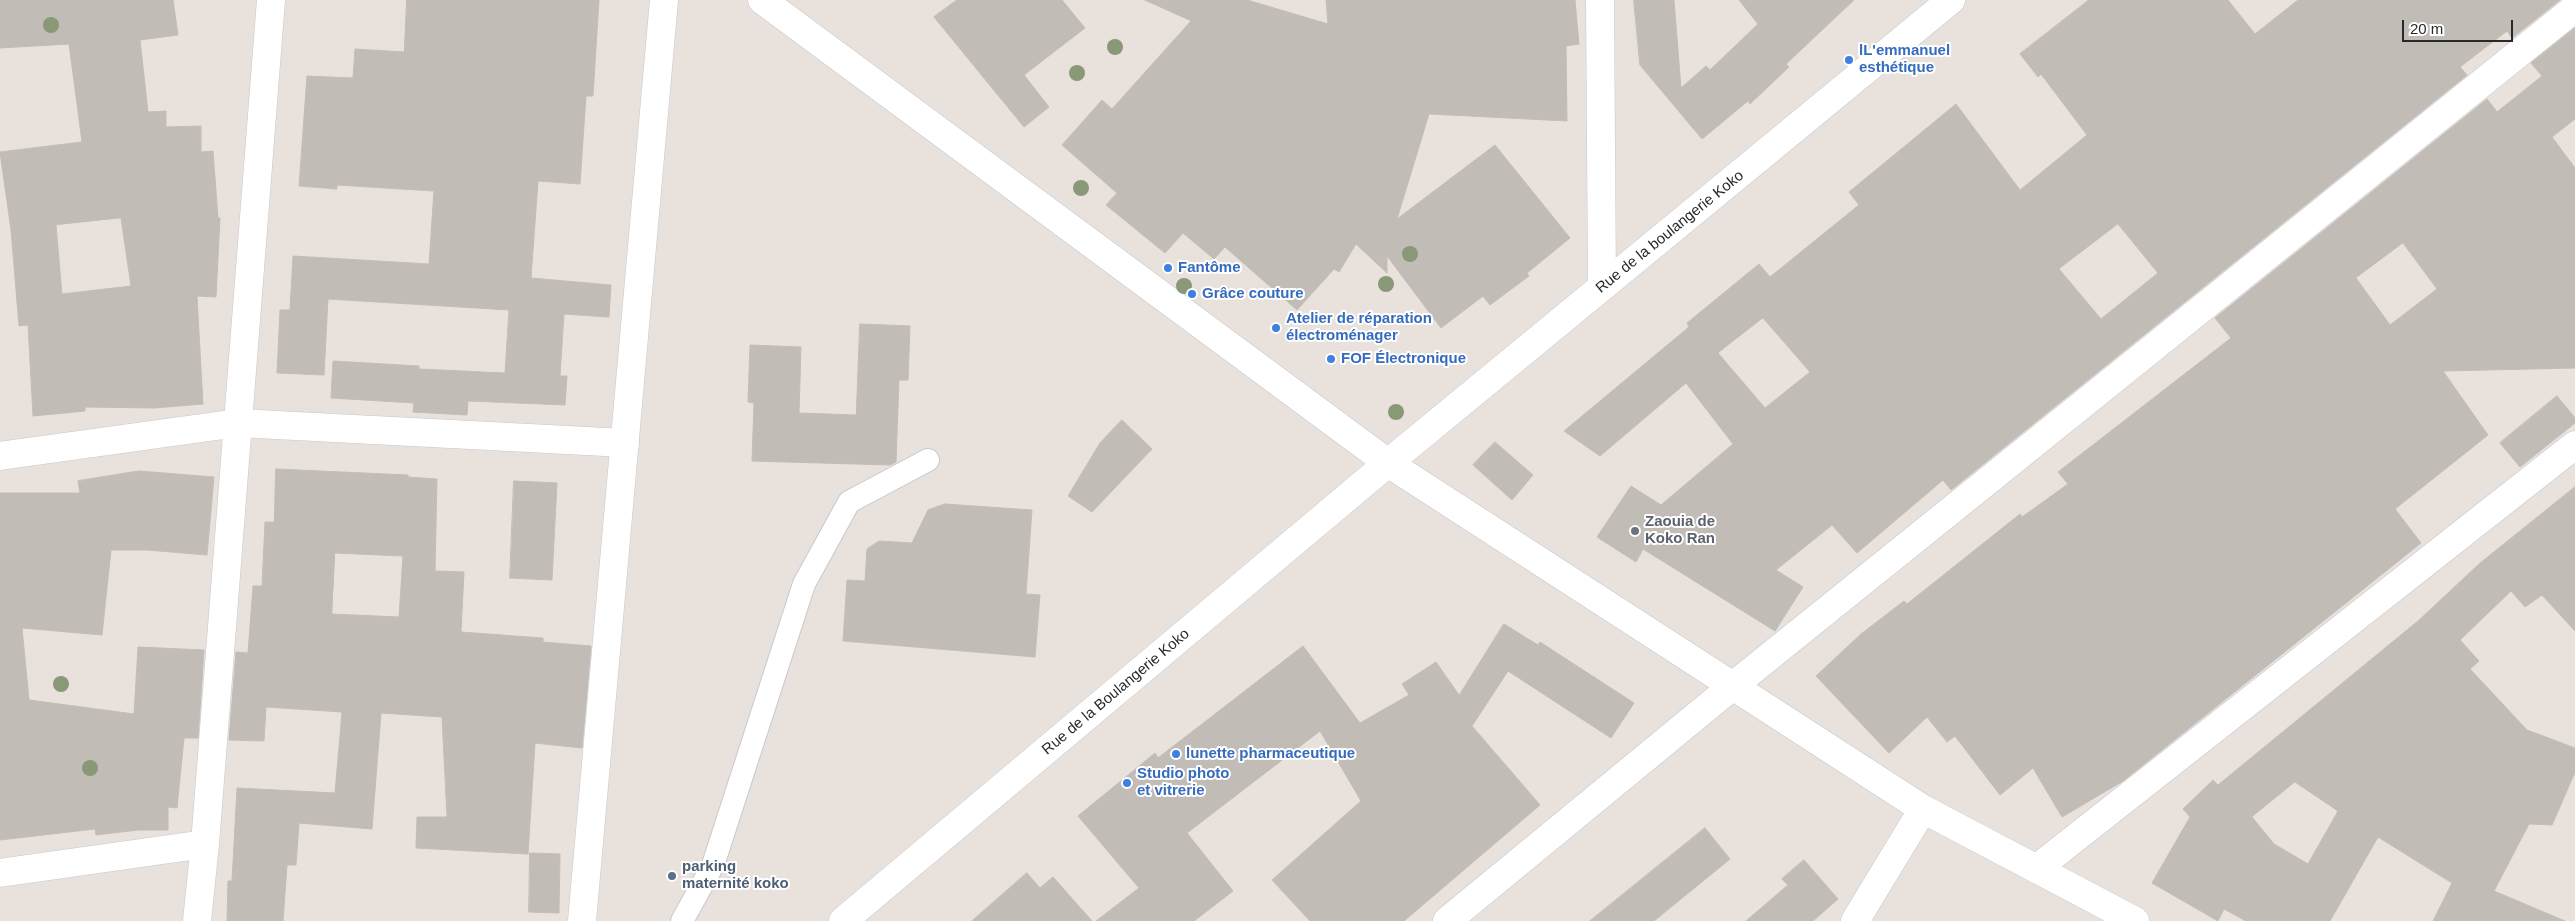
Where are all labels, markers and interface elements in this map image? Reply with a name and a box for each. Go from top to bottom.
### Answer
scale bar [2405,10,2516,42]
text: 20 m [2410,20,2443,37]
place label: lL'emmanuel esthétique [1859,42,1950,77]
marker: lL'emmanuel esthétique [1843,54,1855,66]
street label: Rue de la boulangerie Koko [1592,167,1748,297]
place label: Fantôme [1178,259,1241,277]
marker: Fantôme [1162,262,1174,274]
place label: Grâce couture [1202,285,1304,303]
marker: Grâce couture [1186,288,1198,300]
place label: Atelier de réparation électroménager [1286,310,1432,345]
marker: Atelier de réparation électroménager [1270,322,1282,334]
place label: FOF Électronique [1341,350,1466,368]
marker: FOF Électronique [1325,353,1337,365]
place label: Zaouia de Koko Ran [1645,513,1715,548]
marker: Zaouia de Koko Ran [1629,525,1641,537]
street label: Rue de la Boulangerie Koko [1039,625,1193,759]
place label: lunette pharmaceutique [1186,745,1355,763]
marker: lunette pharmaceutique [1170,748,1182,760]
place label: Studio photo et vitrerie [1137,765,1229,800]
marker: Studio photo et vitrerie [1121,777,1133,789]
place label: parking maternité koko [682,858,789,893]
marker: parking maternité koko [666,870,678,882]

